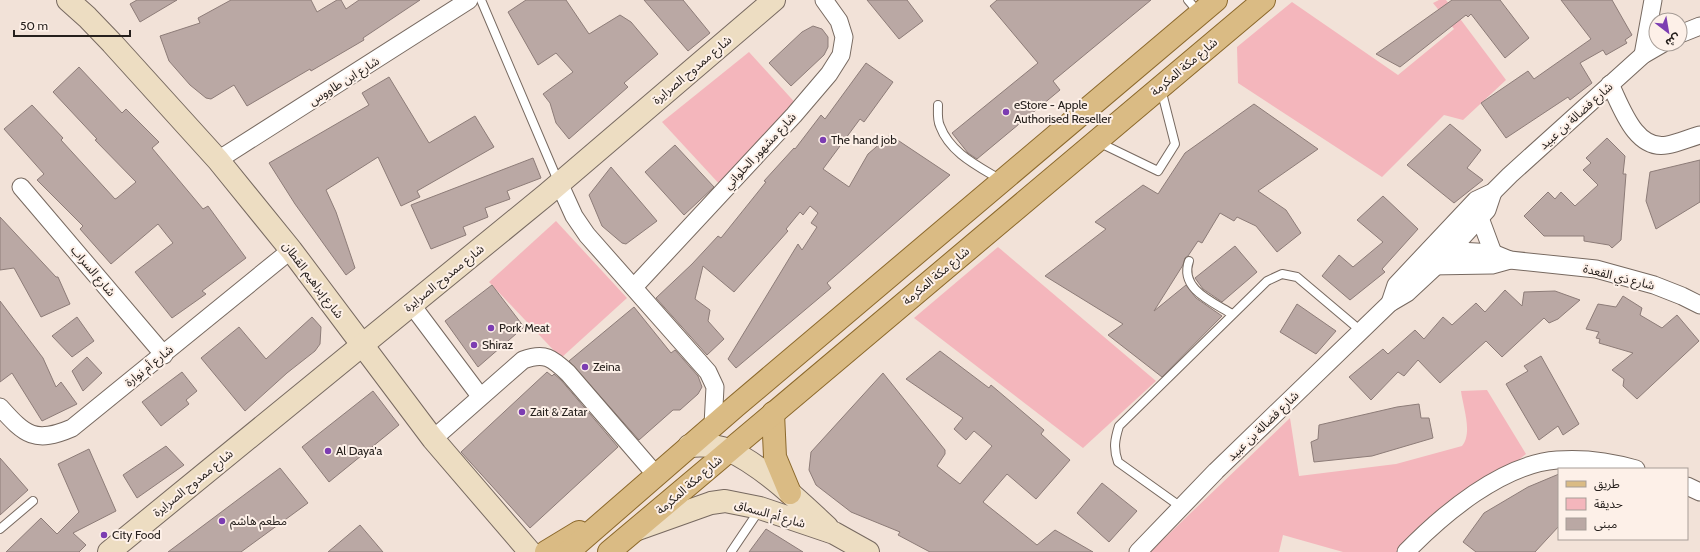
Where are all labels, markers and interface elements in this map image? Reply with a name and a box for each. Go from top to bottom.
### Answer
scale bar [14,12,130,38]
north arrow [1648,12,1688,52]
text: 50 m [20,18,48,33]
text: ش [1663,31,1683,50]
street label: شارع ممدوح الصرايرة [649,32,736,109]
street label: شارع مكة المكرمة [1147,34,1221,100]
street label: شارع ابن طاووس [306,53,383,110]
street label: شارع فضالة بن عبيد [1536,79,1617,154]
place label: eStore - Apple Authorised Reseller [1014,97,1112,126]
marker: eStore - Apple Authorised Reseller [1001,107,1011,117]
street label: شارع مشهور الحلواني [720,109,801,194]
place label: The hand job [831,132,897,147]
marker: The hand job [818,135,828,145]
street label: شارع إبراهيم القطان [278,238,347,322]
street label: شارع ممدوح الصرايرة [401,241,488,316]
street label: شارع السراب [66,242,119,300]
street label: شارع مكة المكرمة [899,243,973,309]
street label: شارع ذي القعدة [1581,260,1656,295]
place label: Pork Meat [499,320,550,335]
marker: Pork Meat [486,323,496,333]
place label: Shiraz [482,337,513,352]
marker: Shiraz [469,340,479,350]
street label: شارع أم نوارة [121,342,177,391]
place label: Zeina [593,359,621,374]
marker: Zeina [580,362,590,372]
street label: شارع فضالة بن عبيد [1224,388,1303,465]
place label: Zait & Zatar [530,404,587,419]
marker: Zait & Zatar [517,407,527,417]
place label: Al Daya'a [336,443,382,458]
street label: شارع ممدوح الصرايرة [150,446,237,521]
marker: Al Daya'a [323,446,333,456]
street label: شارع مكة المكرمة [653,452,726,519]
legend [1558,468,1688,540]
text: طريق [1594,476,1620,492]
street label: شارع أم السماق [732,496,807,533]
text: حديقة [1594,496,1623,511]
place label: مطعم هاشم [230,513,287,530]
marker: مطعم هاشم [217,516,227,526]
text: مبنى [1594,516,1617,531]
place label: City Food [112,527,161,542]
marker: City Food [99,530,109,540]

